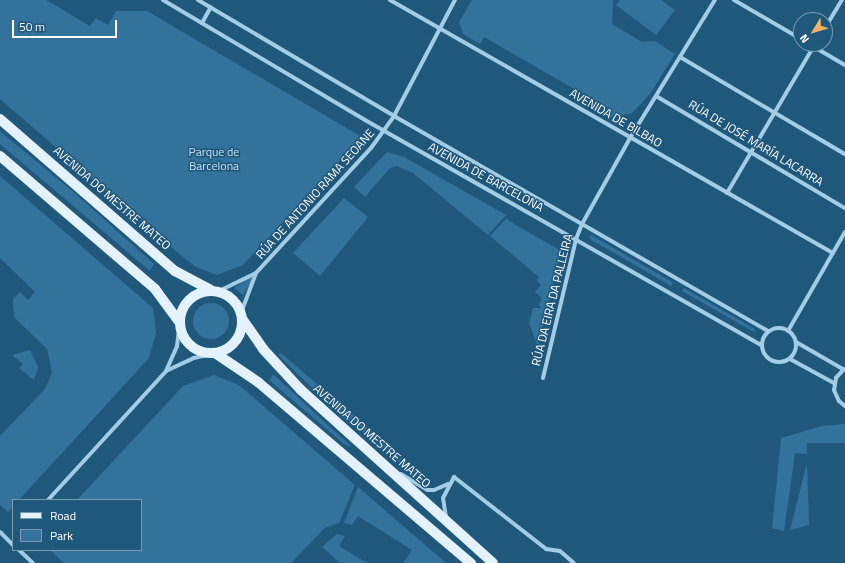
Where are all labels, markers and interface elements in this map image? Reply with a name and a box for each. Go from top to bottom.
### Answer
scale bar [14,12,119,38]
north arrow [793,12,833,52]
text: 50 m [19,17,45,36]
text: N [796,31,813,47]
street label: AVENIDA DE BILBAO [567,86,665,150]
street label: RÚA DE JOSÉ MARÍA LACARRA [686,97,826,189]
street label: RÚA DE ANTONIO RAMA SEOANE [253,126,377,262]
street label: AVENIDA DE BARCELONA [426,139,546,215]
street label: AVENIDA DO MESTRE MATEO [50,143,174,253]
park label: Parque de Barcelona [189,145,239,173]
street label: RÚA DA EIRA DA PALLEIRA [529,232,575,368]
street label: AVENIDA DO MESTRE MATEO [310,381,434,491]
legend [12,499,142,551]
text: Road [50,506,76,525]
text: Park [50,526,73,545]

